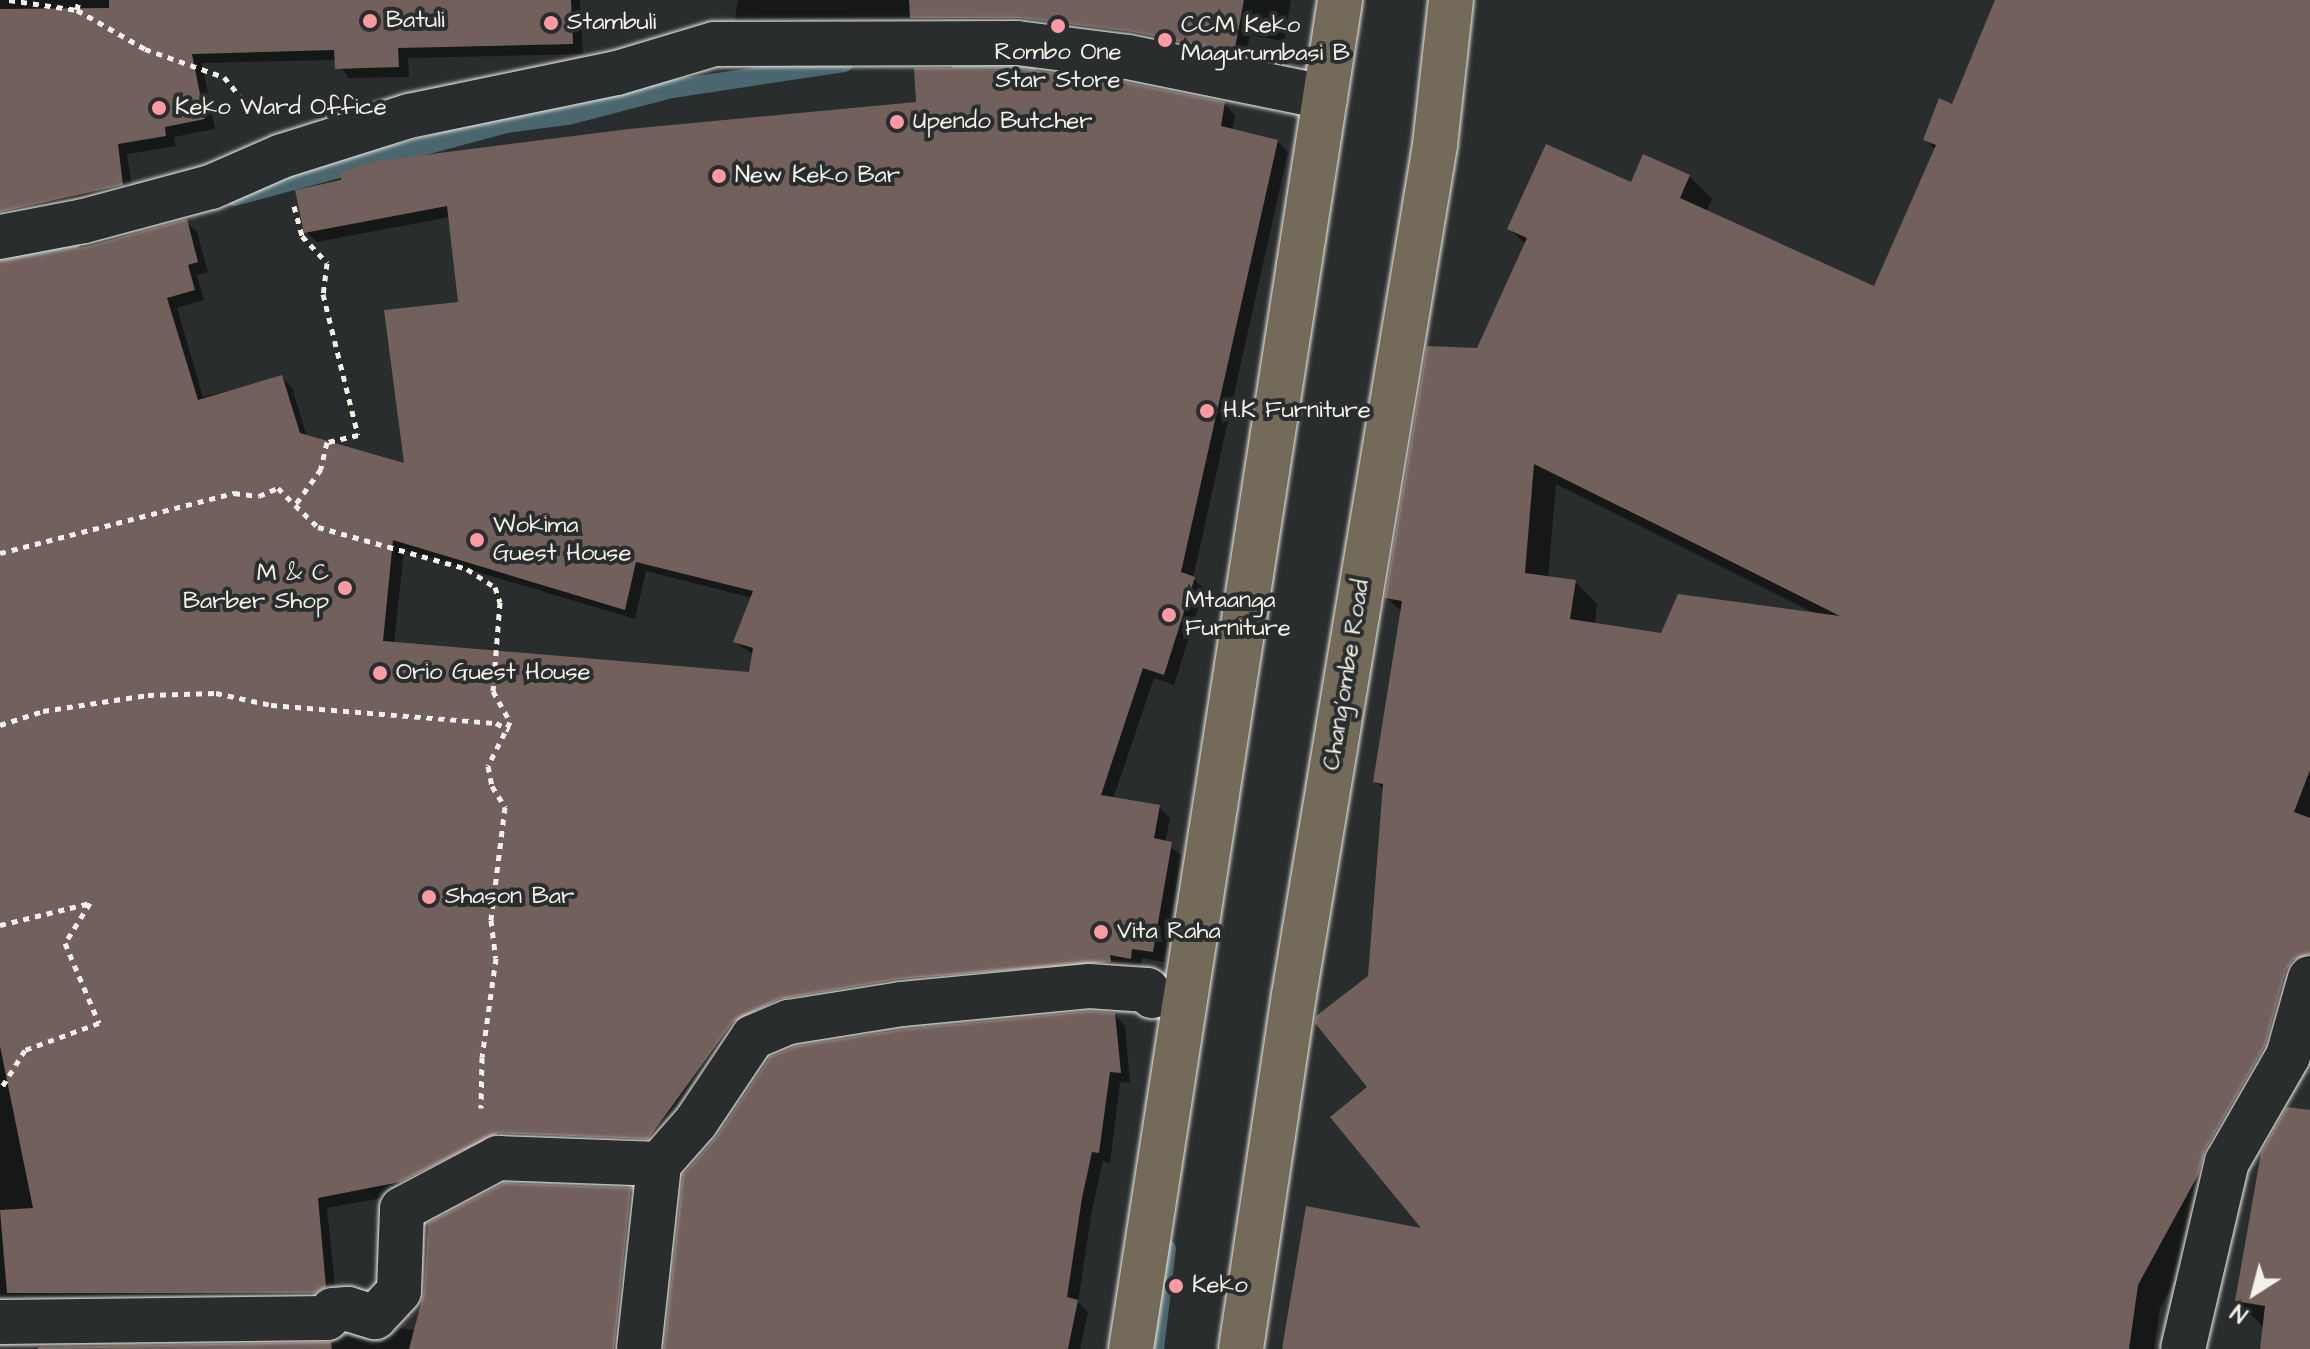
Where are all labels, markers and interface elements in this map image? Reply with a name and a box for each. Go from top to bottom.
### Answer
place label: Batuli [386,7,445,35]
place label: Stambuli [567,9,656,37]
marker: Batuli [361,12,379,30]
place label: CCM Keko Magurumbasi B [1181,12,1350,68]
marker: Stambuli [542,14,560,32]
marker: Rombo One Star Store [1049,17,1067,35]
marker: CCM Keko Magurumbasi B [1156,31,1174,49]
place label: Rombo One Star Store [995,39,1121,95]
place label: Keko Ward Office [175,94,387,122]
marker: Keko Ward Office [150,99,168,117]
place label: Upendo Butcher [913,108,1092,136]
marker: Upendo Butcher [888,113,906,131]
place label: New Keko Bar [735,162,900,190]
marker: New Keko Bar [710,167,728,185]
place label: H.K Furniture [1223,397,1371,425]
marker: H.K Furniture [1198,402,1216,420]
place label: Wokima Guest House [493,512,631,568]
marker: Wokima Guest House [468,531,486,549]
place label: M & C Barber Shop [183,560,329,616]
street label: Chang'ombe Road [1318,578,1376,772]
marker: M & C Barber Shop [336,579,354,597]
place label: Mtaanga Furniture [1185,587,1291,643]
marker: Mtaanga Furniture [1160,606,1178,624]
place label: Orio Guest House [396,659,590,687]
marker: Orio Guest House [371,664,389,682]
place label: Shason Bar [445,883,574,911]
marker: Shason Bar [420,888,438,906]
place label: Vita Raha [1117,918,1221,946]
marker: Vita Raha [1092,923,1110,941]
north arrow [2214,1253,2294,1333]
place label: Keko [1192,1272,1248,1300]
marker: Keko [1167,1277,1185,1295]
text: N [2225,1296,2254,1329]

